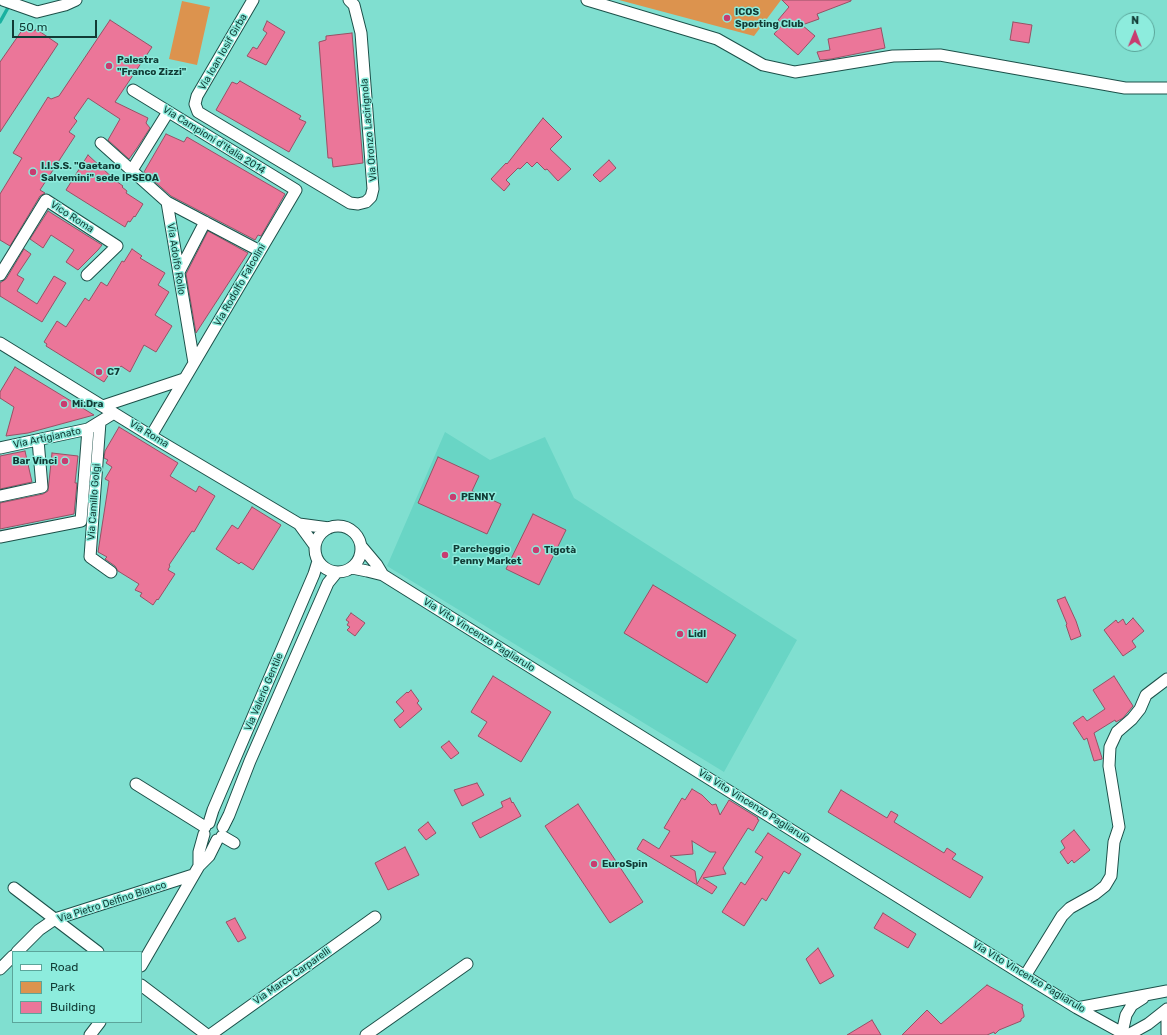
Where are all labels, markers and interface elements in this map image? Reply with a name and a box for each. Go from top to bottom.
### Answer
place label: ICOS Sporting Club [735,6,804,30]
scale bar [14,12,99,38]
street label: Via Ioan Iosif Girba [196,12,250,92]
north arrow [1115,12,1155,52]
marker: ICOS Sporting Club [722,13,732,23]
text: N [1131,14,1139,27]
text: 50 m [19,20,47,34]
place label: Palestra "Franco Zizzi" [117,54,186,78]
marker: Palestra "Franco Zizzi" [104,61,114,71]
street label: Via Oronzo Lacirignola [359,78,379,182]
street label: Via Campioni d'Italia 2014 [160,103,268,177]
place label: I.I.S.S. "Gaetano Salvemini" sede IPSEOA [41,160,159,184]
marker: I.I.S.S. "Gaetano Salvemini" sede IPSEOA [28,167,38,177]
street label: Vico Roma [48,199,96,235]
street label: Via Adolfo Rollo [164,222,188,296]
street label: Via Rodolfo Falcolini [211,242,269,328]
place label: C7 [107,366,120,378]
marker: C7 [94,367,104,377]
place label: Mi.Dra [72,398,103,410]
marker: Mi.Dra [59,399,69,409]
street label: Via Roma [127,418,171,450]
street label: Via Artigianato [12,425,82,451]
place label: Bar Vinci [13,455,57,467]
marker: Bar Vinci [60,456,70,466]
street label: Via Camillo Golgi [85,463,103,541]
place label: PENNY [461,491,495,503]
marker: PENNY [448,492,458,502]
place label: Parcheggio Penny Market [453,543,521,566]
place label: Tigotà [544,544,576,556]
marker: Tigotà [531,545,541,555]
marker: Parcheggio Penny Market [440,550,450,560]
street label: Via Vito Vincenzo Pagliarulo [421,596,537,674]
place label: Lidl [688,628,706,640]
marker: Lidl [675,629,685,639]
street label: Via Valerio Gentile [242,651,286,733]
street label: Via Vito Vincenzo Pagliarulo [696,767,812,845]
place label: EuroSpin [602,858,648,870]
marker: EuroSpin [589,859,599,869]
street label: Via Pietro Delfino Bianco [56,879,168,925]
street label: Via Vito Vincenzo Pagliarulo [970,939,1088,1015]
street label: Via Marco Carparelli [251,945,333,1007]
legend [12,951,142,1023]
text: Road [50,960,78,974]
text: Park [50,980,75,994]
text: Building [50,1000,96,1014]

